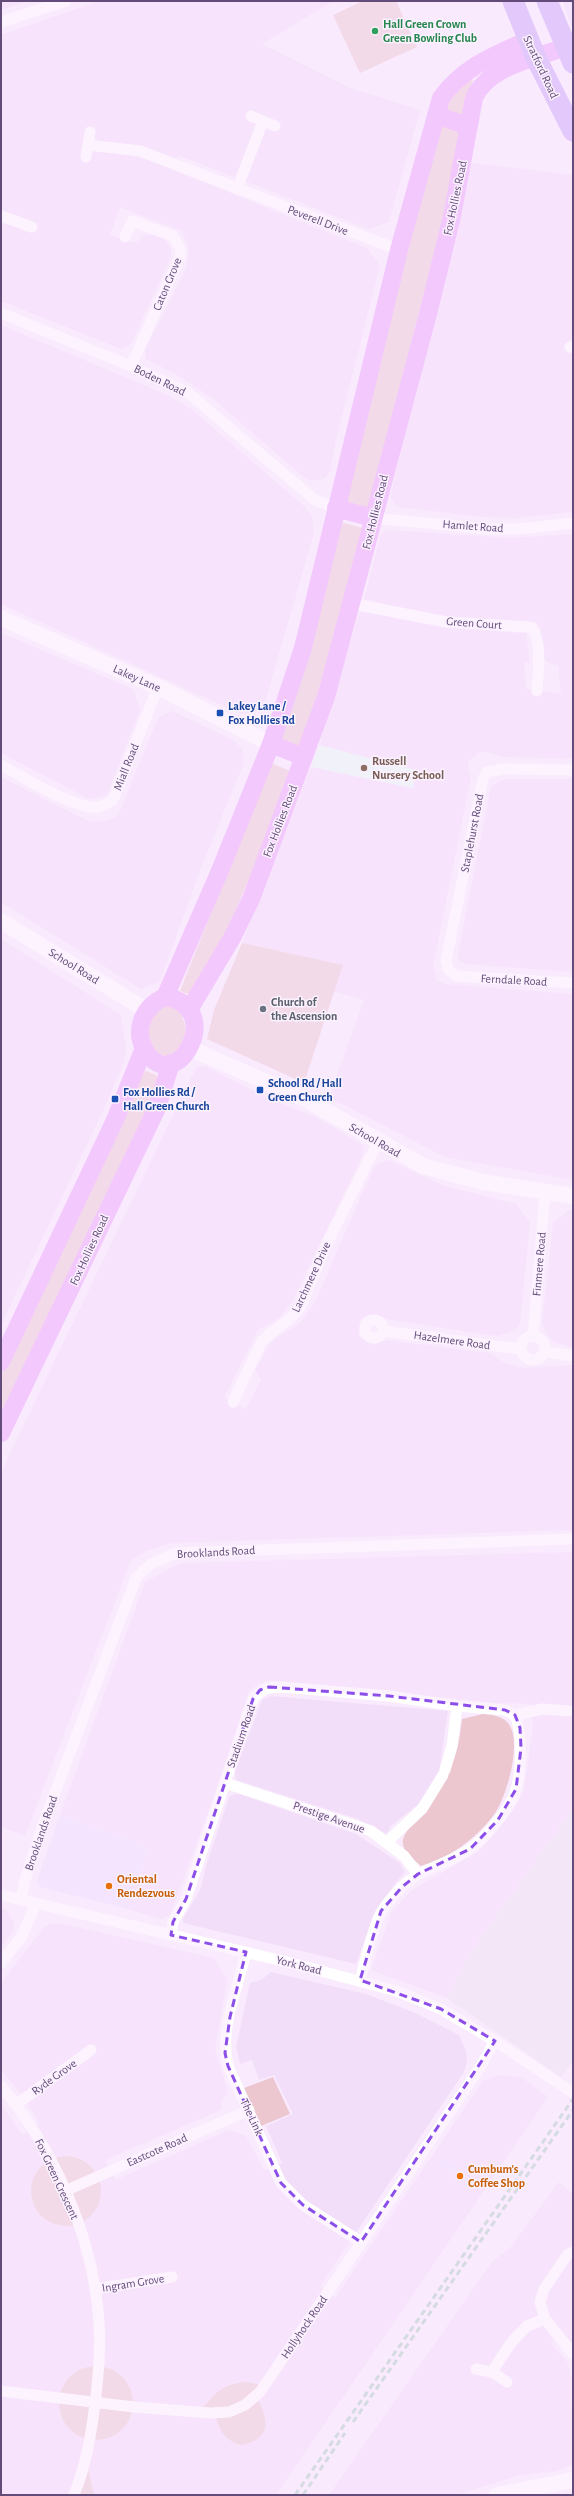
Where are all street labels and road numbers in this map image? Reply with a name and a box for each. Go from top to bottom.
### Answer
street label: Stratford Road [521,34,561,100]
street label: Fox Hollies Road [441,159,469,237]
street label: Peverell Drive [286,203,350,237]
street label: Caton Grove [150,256,184,312]
street label: Boden Road [132,362,188,398]
street label: Fox Hollies Road [360,474,390,550]
street label: Hamlet Road [442,518,504,534]
street label: Green Court [446,615,502,631]
street label: Lakey Lane [111,662,163,695]
street label: Miall Road [111,742,141,792]
street label: Fox Hollies Road [261,783,299,859]
street label: Staplehurst Road [458,793,486,873]
street label: School Road [47,946,101,986]
street label: Ferndale Road [480,972,548,988]
street label: School Road [347,1121,403,1159]
street label: Fox Hollies Road [67,1213,111,1287]
street label: Finmere Road [530,1231,548,1297]
street label: Larchmere Drive [289,1240,333,1314]
street label: Hazelmere Road [413,1329,491,1351]
street label: Brooklands Road [176,1544,256,1560]
street label: Stadium Road [225,1703,257,1769]
street label: Brooklands Road [23,1794,59,1872]
street label: Prestige Avenue [292,1799,366,1835]
street label: York Road [275,1954,323,1976]
street label: Ryde Grove [29,2057,79,2098]
street label: The Link [238,2097,266,2138]
street label: Eastcote Road [125,2131,189,2169]
street label: Fox Green Crescent [33,2137,81,2221]
street label: Ingram Grove [101,2272,165,2294]
street label: Hollyhock Road [279,2293,330,2361]

